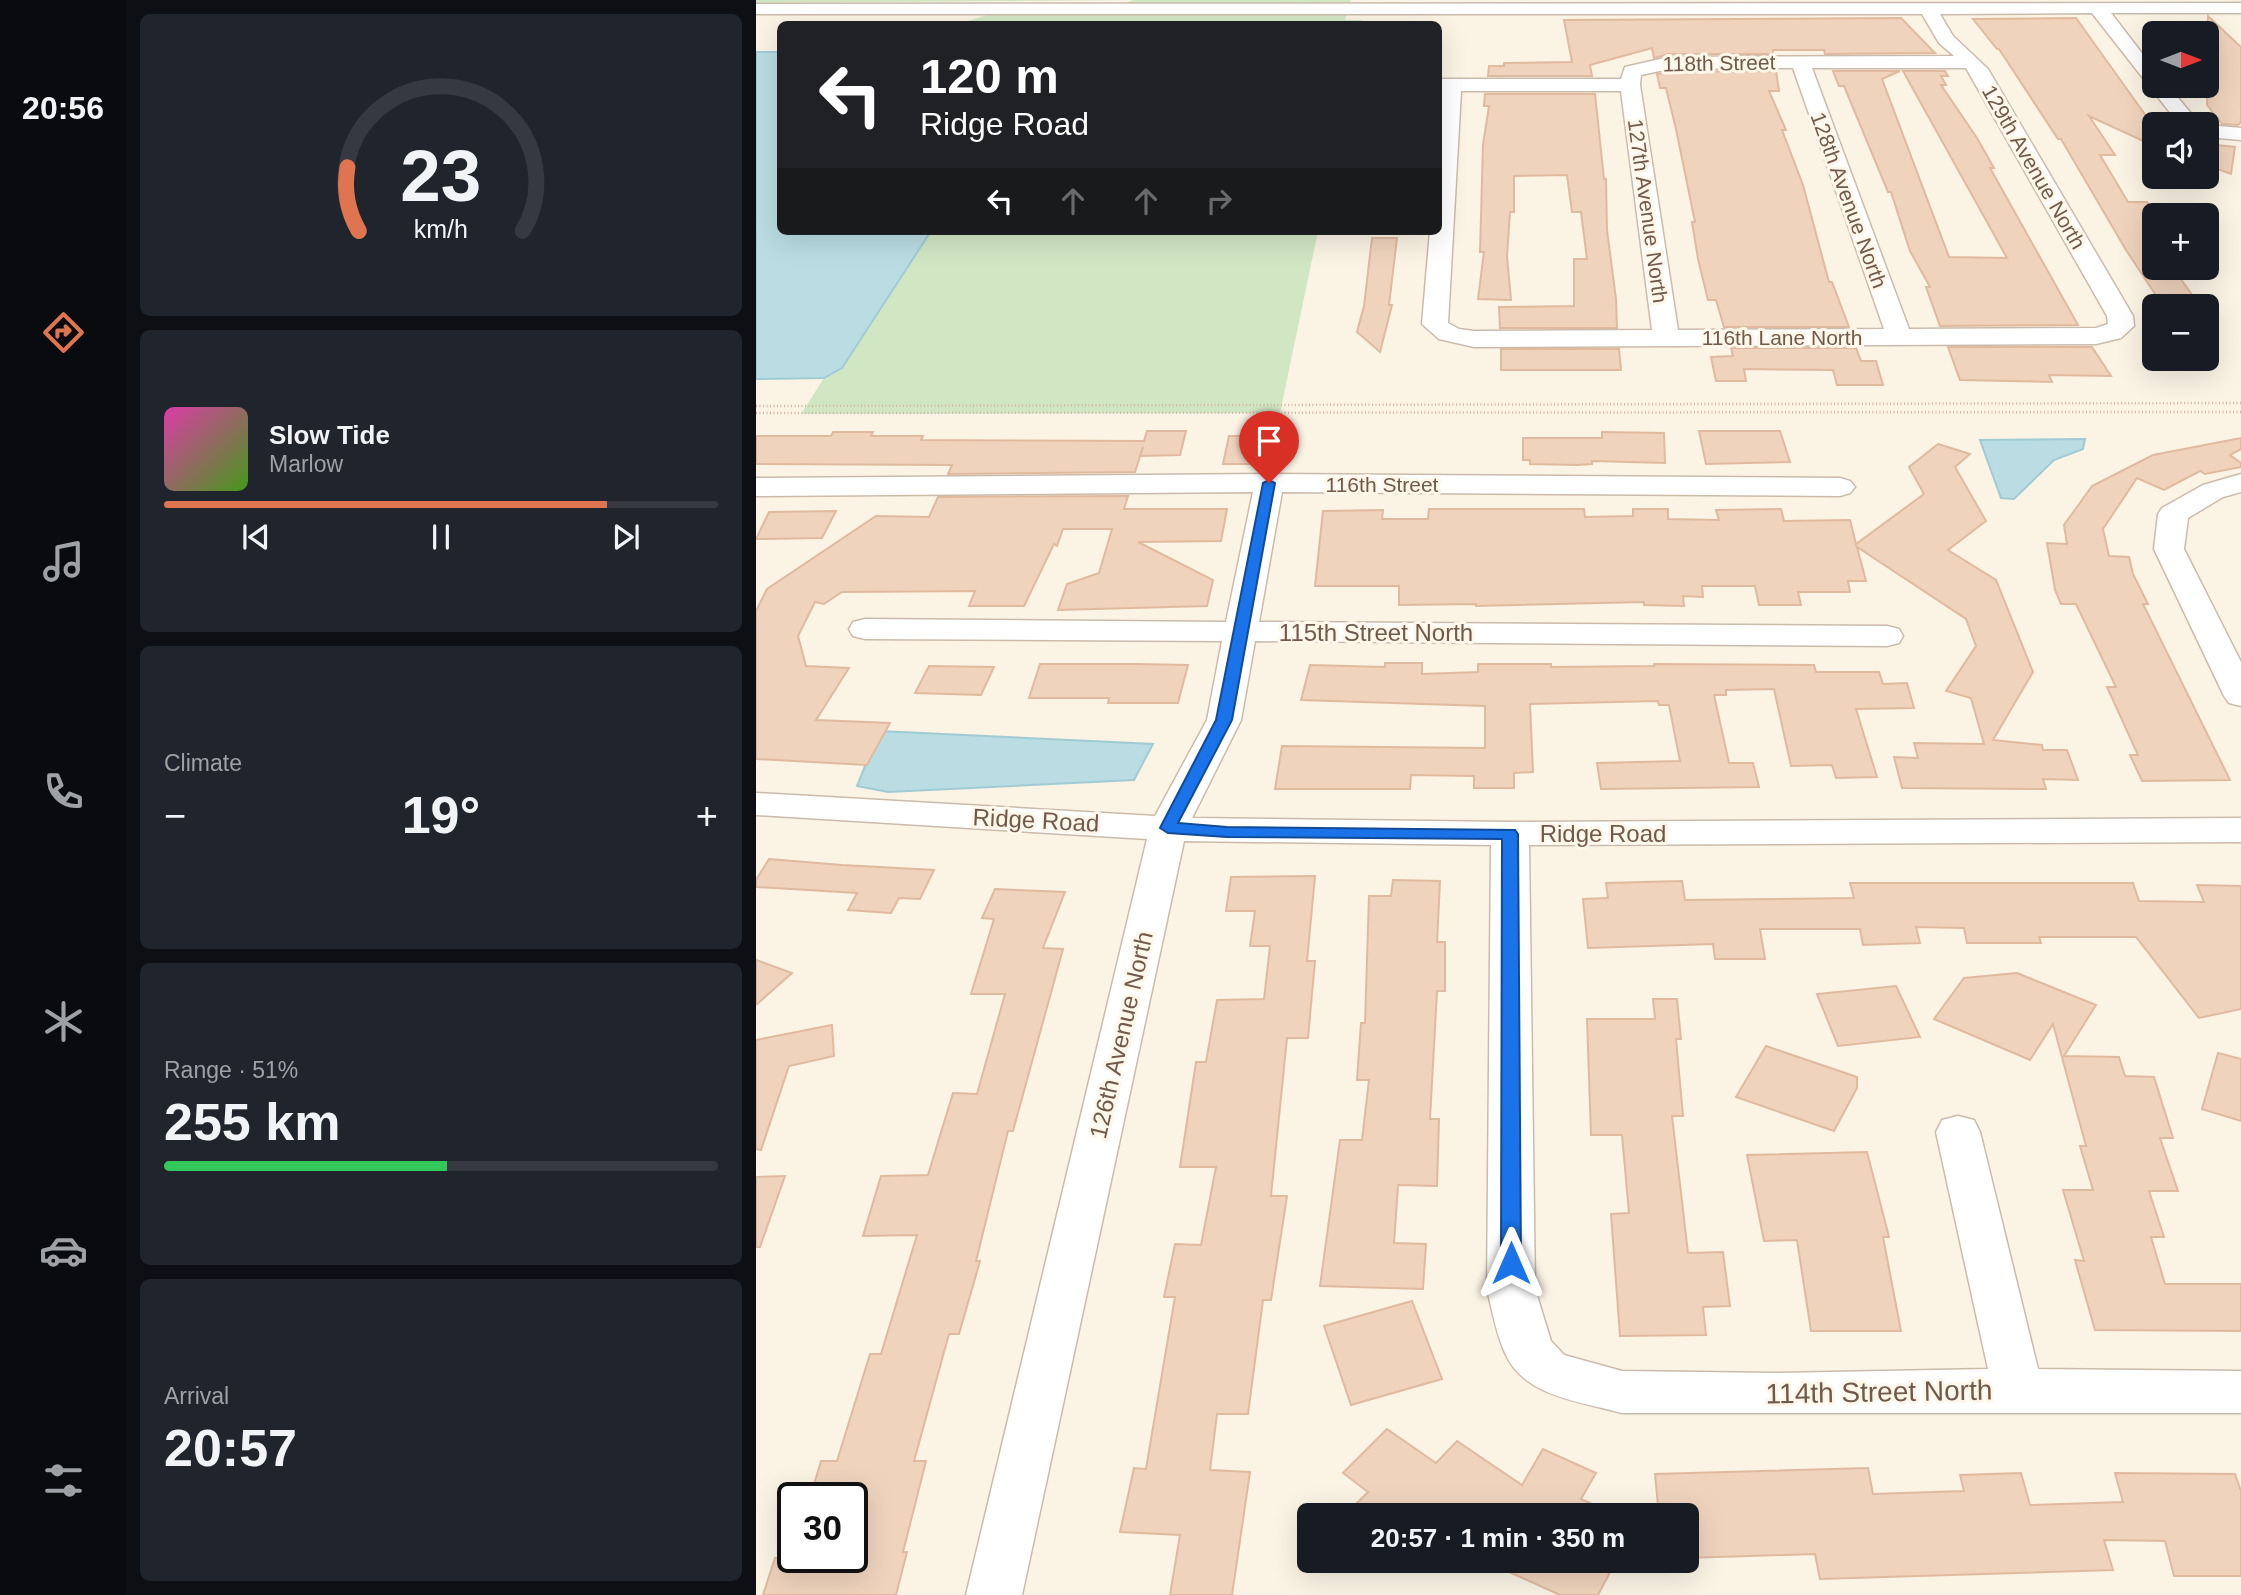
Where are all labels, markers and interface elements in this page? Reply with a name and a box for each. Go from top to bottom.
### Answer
north arrow [2142,21,2219,98]
map controls [2142,21,2219,371]
icon: left [805,49,896,140]
text: 120 m [920,49,1059,103]
street label: 118th Street [1662,51,1776,75]
street label: 129th Avenue North [1978,81,2090,253]
text: 20:56 [22,90,104,126]
text: Ridge Road [920,106,1089,142]
street label: 128th Avenue North [1807,109,1891,291]
button: sound [2142,112,2219,189]
street label: 127th Avenue North [1624,118,1672,304]
text: 23 [401,135,481,216]
icon: left [981,182,1019,220]
icon: ahead [1054,182,1092,220]
icon: ahead [1127,182,1165,220]
icon: right [1200,182,1238,220]
button: + [2142,203,2219,280]
text: km/h [414,215,468,243]
button: − [2142,294,2219,371]
icon: directions [39,308,88,357]
street label: 116th Lane North [1702,326,1862,349]
pin [1239,411,1299,483]
text: Slow Tide [269,420,390,450]
icon: arrive [1250,422,1288,460]
text: Marlow [269,451,343,477]
street label: 116th Street [1326,473,1439,496]
icon: previous [237,518,275,556]
icon: pause [422,518,460,556]
icon: next [607,518,645,556]
icon: music [39,537,88,586]
street label: 115th Street North [1279,619,1473,646]
text: Climate [164,750,242,776]
icon: phone [39,767,88,816]
text: 19° [402,786,480,844]
text: − [164,795,186,837]
text: + [696,795,718,837]
street label: Ridge Road [972,803,1100,837]
street label: Ridge Road [1540,820,1666,847]
street label: 126th Avenue North [1084,929,1158,1141]
icon: climate [39,997,88,1046]
text: Range · 51% [164,1057,298,1083]
text: 255 km [164,1093,340,1151]
icon: car [39,1226,88,1275]
position arrow [1474,1226,1548,1300]
street label: 114th Street North [1765,1375,1993,1409]
text: Arrival [164,1383,229,1409]
text: 20:57 [164,1419,297,1477]
icon: filters [39,1456,88,1505]
speed limit sign: 30 [777,1482,868,1573]
text: 20:57 · 1 min · 350 m [1371,1523,1625,1553]

